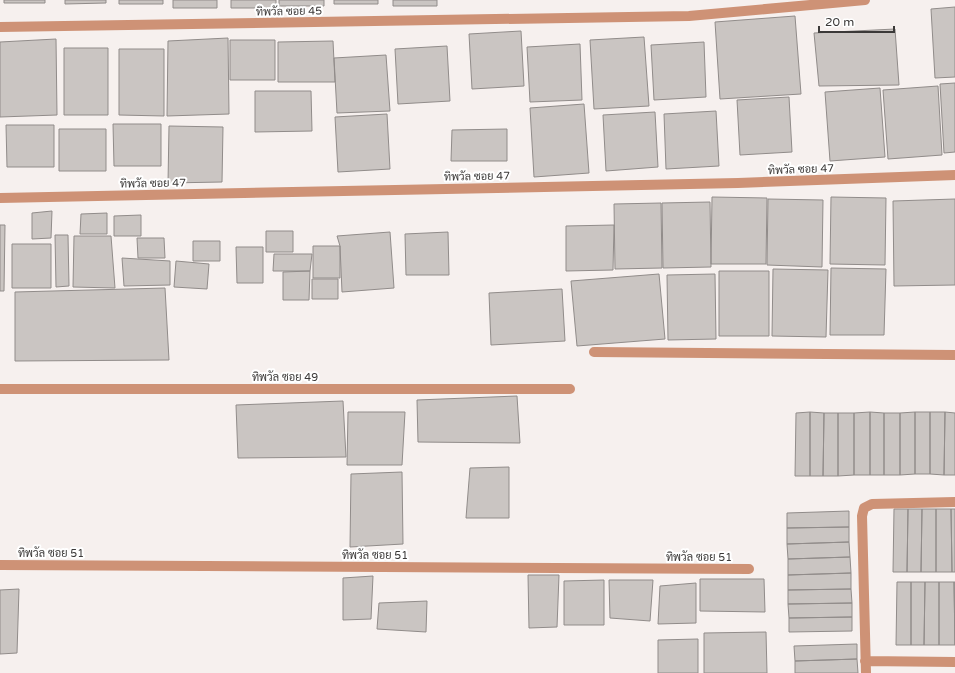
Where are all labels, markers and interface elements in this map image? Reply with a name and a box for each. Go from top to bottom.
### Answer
street label: ทิพวัล ซอย 45 [256,3,322,19]
scale bar [819,8,894,34]
text: 20 m [825,15,854,29]
street label: ทิพวัล ซอย 47 [768,161,834,177]
street label: ทิพวัล ซอย 47 [444,168,510,184]
street label: ทิพวัล ซอย 47 [120,175,186,191]
street label: ทิพวัล ซอย 49 [252,370,318,384]
street label: ทิพวัล ซอย 51 [18,546,84,560]
street label: ทิพวัล ซอย 51 [342,548,408,562]
street label: ทิพวัล ซอย 51 [666,550,732,564]

